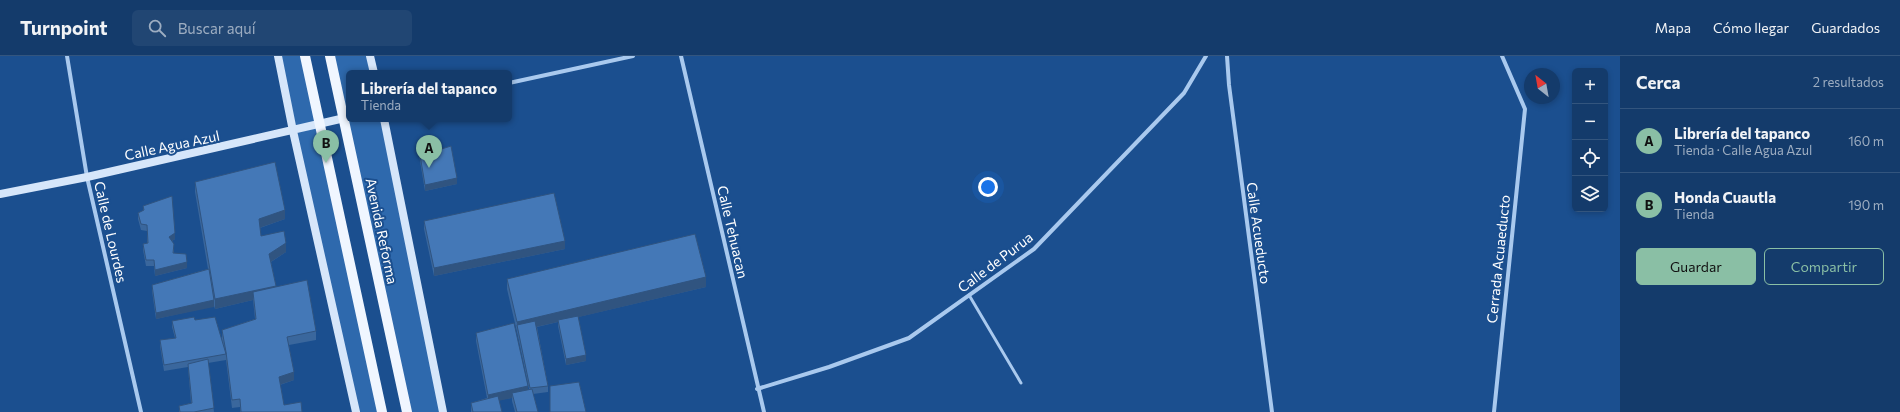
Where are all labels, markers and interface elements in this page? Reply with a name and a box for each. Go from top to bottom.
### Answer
search box [132,10,412,46]
text: Turnpoint [20,16,108,39]
icon: search [146,17,168,39]
text: Buscar aquí [178,19,256,37]
text: Mapa [1655,19,1691,36]
text: Cómo llegar [1713,19,1789,36]
text: Guardados [1811,19,1880,36]
north arrow [1524,68,1560,104]
map controls [1572,68,1608,212]
button: + [1572,68,1608,104]
popup [346,70,512,122]
text: Cerca [1636,72,1681,93]
text: 2 resultados [1813,74,1884,90]
text: Librería del tapanco [361,79,497,97]
text: Tienda [361,97,401,113]
button: − [1572,104,1608,140]
text: Librería del tapanco [1674,124,1810,142]
street label: Calle Agua Azul [123,127,221,163]
pin: B [313,130,339,163]
text: A [1644,133,1654,149]
text: 160 m [1848,133,1884,149]
pin: A [416,135,442,168]
button: locate [1572,140,1608,176]
text: Tienda · Calle Agua Azul [1674,142,1812,158]
street label: Avenida Reforma [362,176,402,286]
button: layers [1572,176,1608,212]
your location [978,177,998,197]
street label: Calle de Lourdes [91,180,131,284]
street label: Calle Acueducto [1243,181,1275,285]
street label: Calle Tehuacan [714,184,752,280]
text: Honda Cuautla [1674,188,1776,206]
street label: Cerrada Acuaeducto [1483,194,1513,324]
text: B [1645,197,1653,213]
text: 190 m [1848,197,1884,213]
text: Tienda [1674,206,1714,222]
street label: Calle de Purua [954,228,1036,296]
button: Guardar [1636,248,1756,285]
button: Compartir [1764,248,1884,285]

